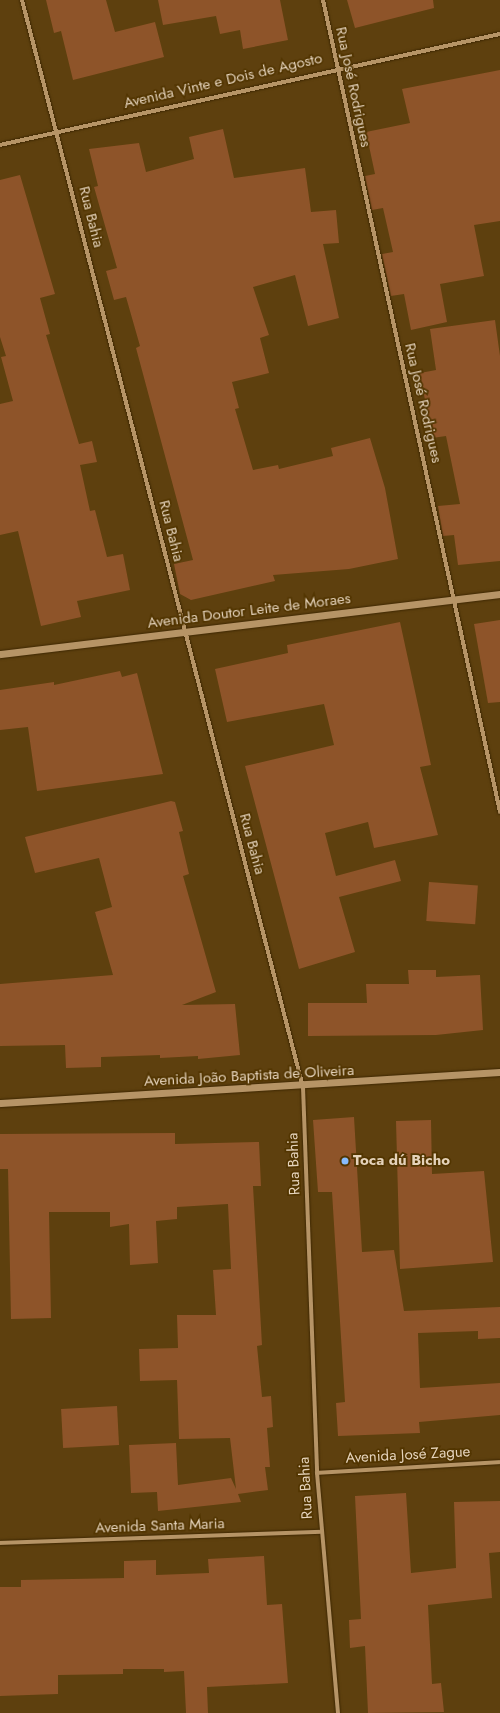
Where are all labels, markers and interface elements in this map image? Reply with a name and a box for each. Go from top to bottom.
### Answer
street label: Rua José Rodrigues [331,25,375,149]
street label: Avenida Vinte e Dois de Agosto [122,49,324,113]
street label: Rua Bahia [75,184,107,250]
street label: Rua José Rodrigues [400,341,446,465]
street label: Rua Bahia [155,498,187,564]
street label: Avenida Doutor Leite de Moraes [146,590,352,632]
street label: Rua Bahia [235,811,269,877]
street label: Avenida João Baptista de Oliveira [143,1062,355,1090]
street label: Rua Bahia [284,1132,304,1196]
place label: Toca dú Bicho [353,1152,450,1170]
marker: Toca dú Bicho [340,1156,350,1166]
street label: Avenida José Zague [345,1443,471,1467]
street label: Rua Bahia [295,1456,317,1520]
street label: Avenida Santa Maria [95,1515,225,1537]

